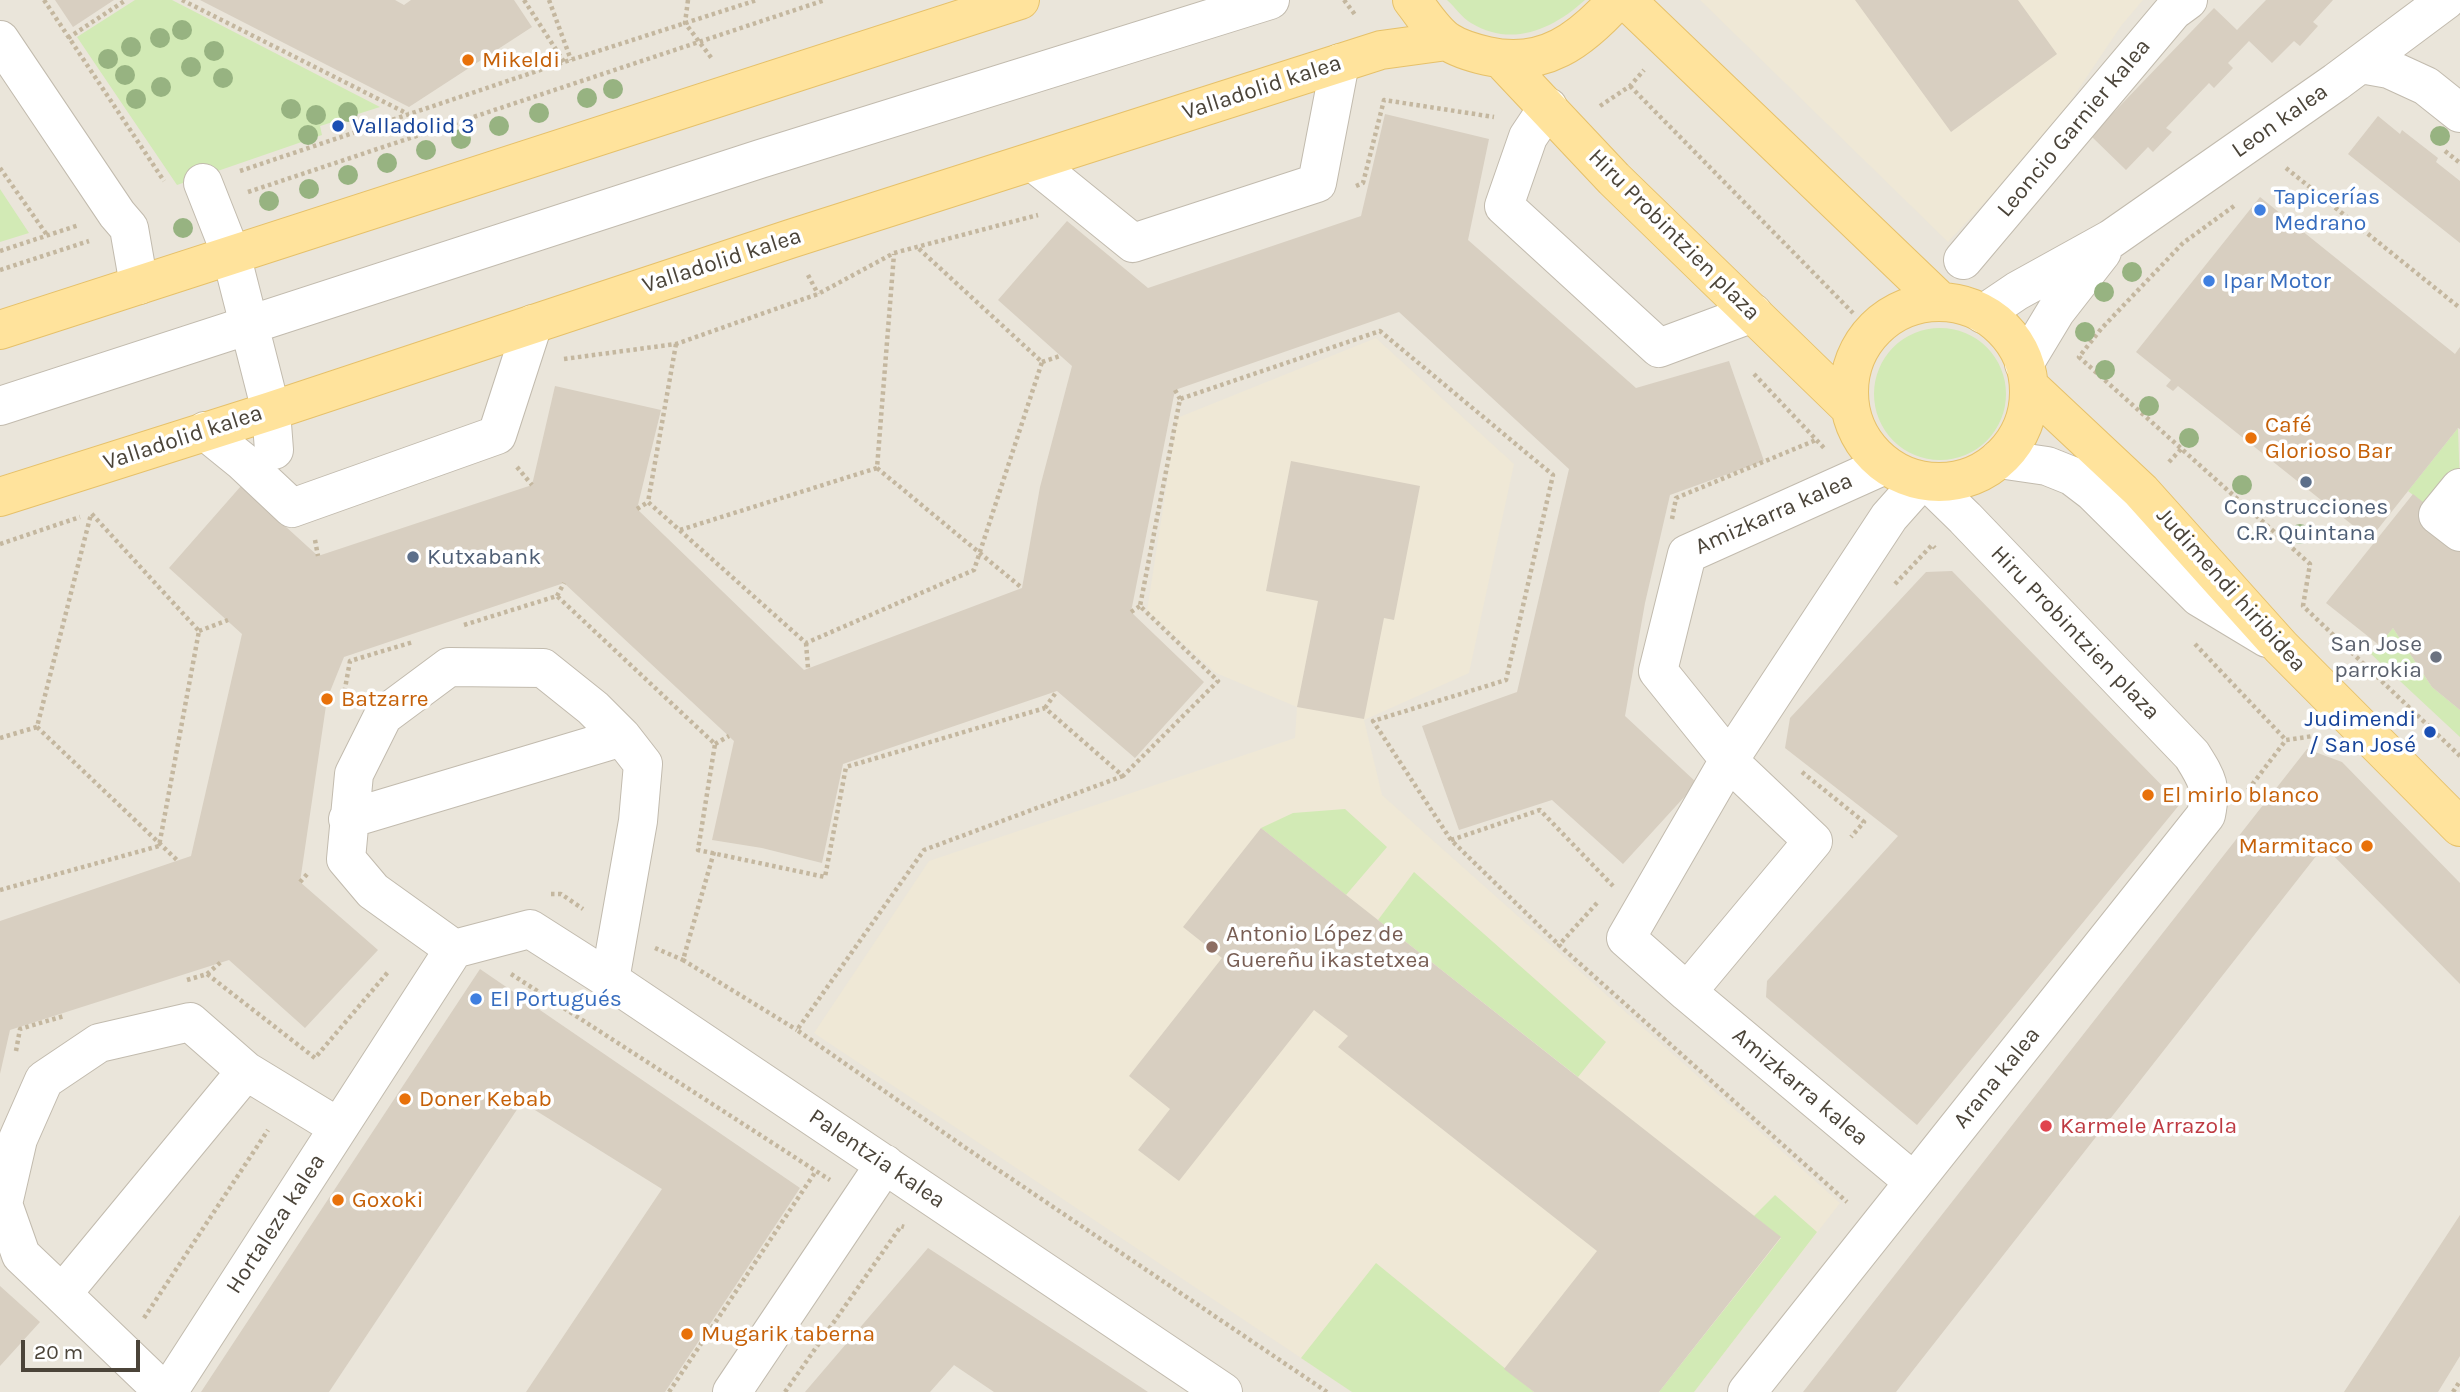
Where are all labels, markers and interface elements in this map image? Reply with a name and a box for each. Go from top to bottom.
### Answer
street label: Leoncio Garnier kalea [1991,33,2157,223]
place label: Mikeldi [482,46,560,74]
street label: Valladolid kalea [1179,49,1345,127]
marker: Mikeldi [460,52,476,68]
street label: Leon kalea [2227,78,2333,164]
place label: Valladolid 3 [352,112,475,140]
marker: Valladolid 3 [330,118,346,134]
street label: Hiru Probintzien plaza [1582,143,1766,327]
place label: Tapicerías Medrano [2274,183,2380,237]
marker: Tapicerías Medrano [2252,202,2268,218]
street label: Valladolid kalea [639,222,805,300]
place label: Ipar Motor [2223,267,2331,295]
marker: Ipar Motor [2201,273,2217,289]
street label: Valladolid kalea [100,399,266,477]
place label: Café Glorioso Bar [2265,411,2392,465]
marker: Café Glorioso Bar [2243,430,2259,446]
street label: Amizkarra kalea [1691,467,1857,561]
marker: Construcciones C.R. Quintana [2298,474,2314,490]
place label: Construcciones C.R. Quintana [2224,493,2388,547]
street label: Judimendi hiribidea [2150,502,2312,678]
street label: Hiru Probintzien plaza [1985,540,2165,726]
place label: Kutxabank [427,543,541,571]
marker: Kutxabank [405,549,421,565]
place label: San Jose parrokia [2330,630,2422,684]
marker: San Jose parrokia [2428,649,2444,665]
place label: Batzarre [341,685,429,713]
marker: Batzarre [319,691,335,707]
place label: Judimendi / San José [2305,705,2416,759]
marker: Judimendi / San José [2422,724,2438,740]
place label: El mirlo blanco [2162,781,2319,809]
marker: El mirlo blanco [2140,787,2156,803]
place label: Marmitaco [2238,832,2353,860]
marker: Marmitaco [2359,838,2375,854]
place label: Antonio López de Guereñu ikastetxea [1226,920,1430,974]
marker: Antonio López de Guereñu ikastetxea [1204,939,1220,955]
place label: El Portugués [490,985,622,1013]
marker: El Portugués [468,991,484,1007]
street label: Amizkarra kalea [1726,1022,1874,1152]
street label: Arana kalea [1948,1022,2046,1134]
place label: Doner Kebab [419,1085,552,1113]
marker: Doner Kebab [397,1091,413,1107]
street label: Palentzia kalea [804,1103,950,1215]
place label: Karmele Arrazola [2060,1112,2237,1140]
marker: Karmele Arrazola [2038,1118,2054,1134]
street label: Hortaleza kalea [220,1149,332,1299]
place label: Goxoki [352,1186,424,1214]
marker: Goxoki [330,1192,346,1208]
place label: Mugarik taberna [701,1320,875,1348]
scale bar [24,1326,144,1370]
marker: Mugarik taberna [679,1326,695,1342]
text: 20 m [34,1340,83,1364]

